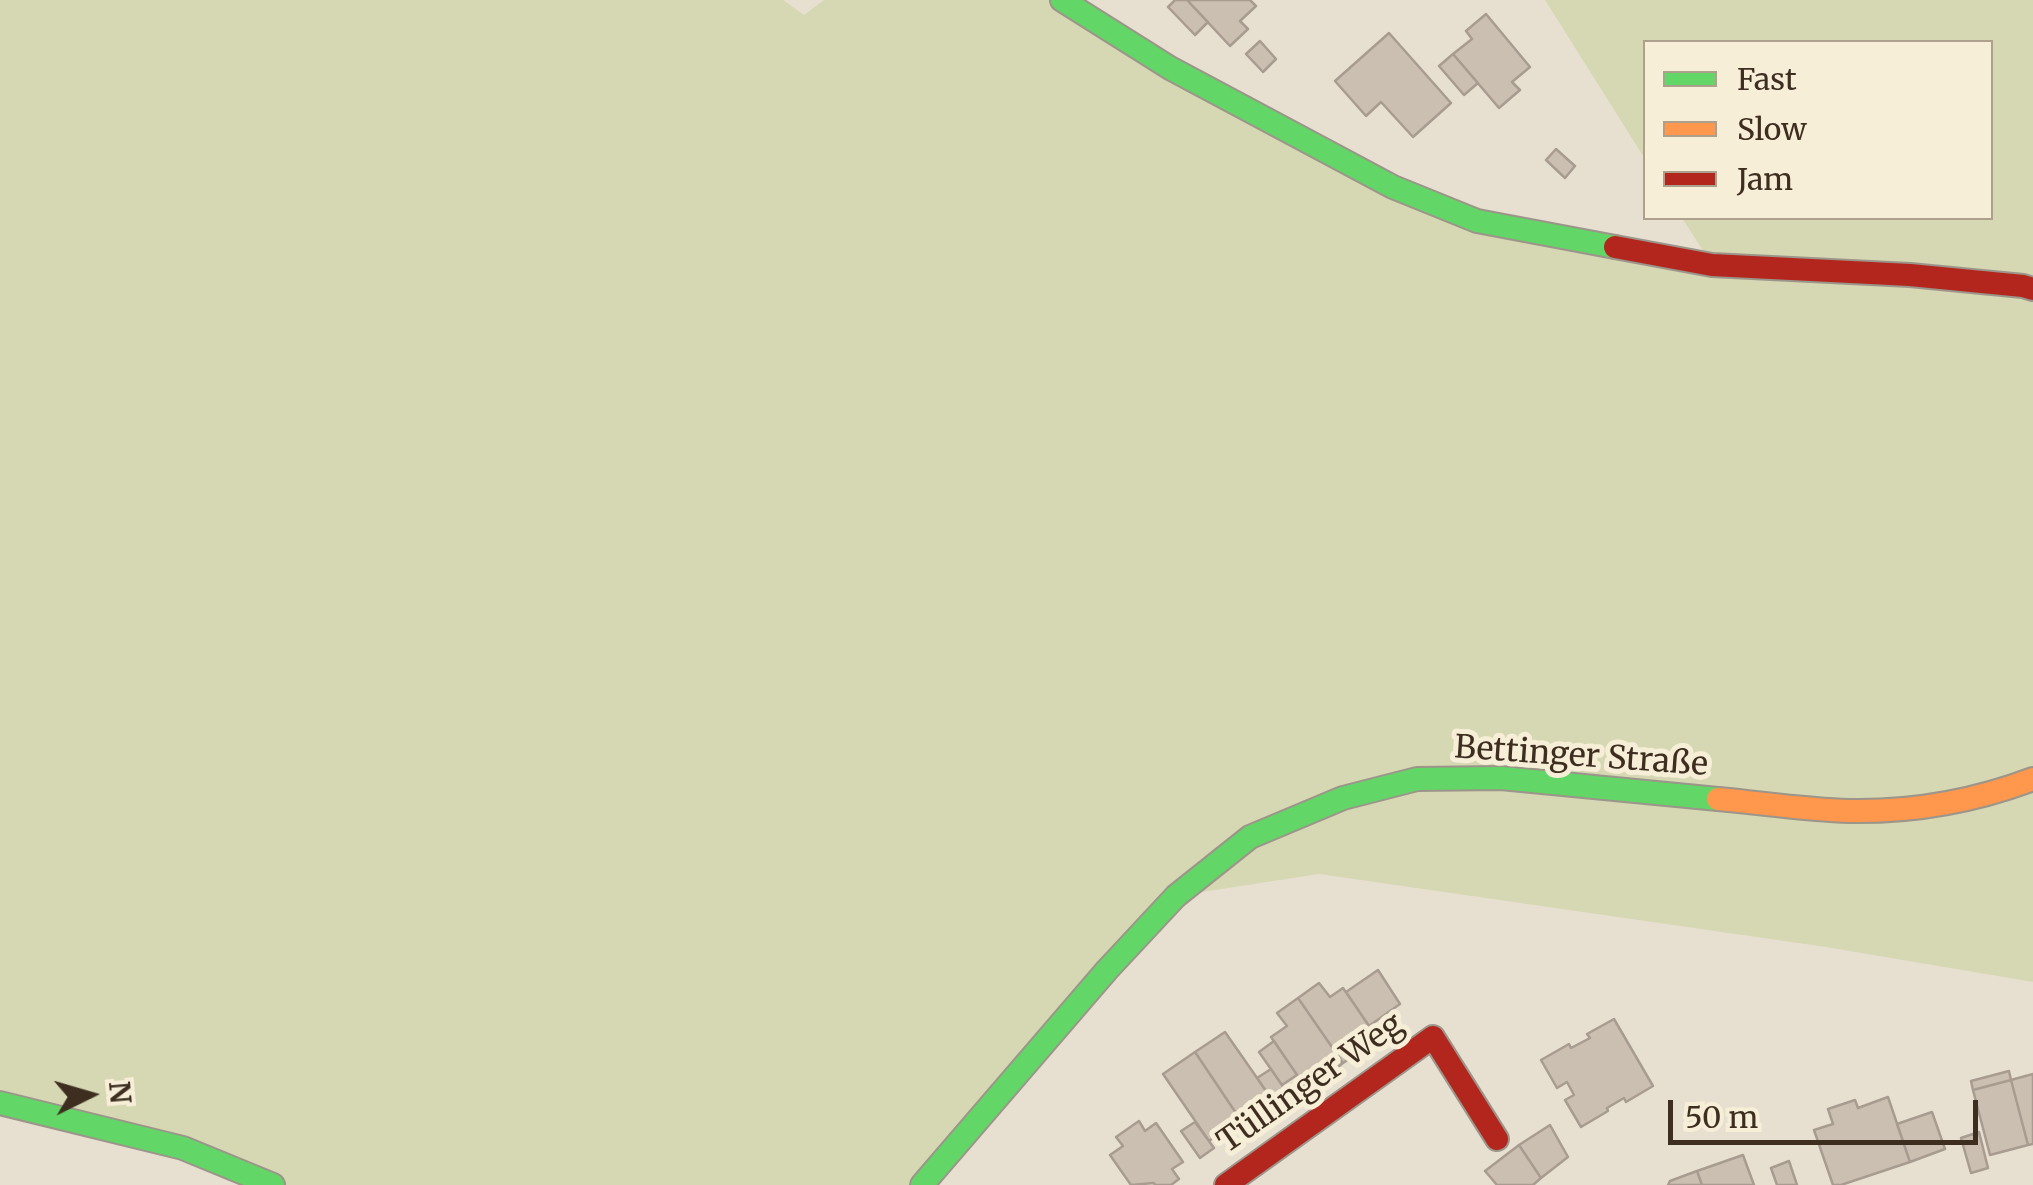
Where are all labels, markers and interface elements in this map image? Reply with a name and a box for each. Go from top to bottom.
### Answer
legend [1643,40,1993,220]
text: Fast [1737,60,1797,98]
text: Slow [1737,110,1807,148]
text: Jam [1737,160,1793,198]
street label: Bettinger Straße [1453,729,1709,785]
street label: Tüllinger Weg [1211,1006,1411,1162]
north arrow [40,1045,140,1145]
text: N [101,1080,139,1105]
scale bar [1673,1080,1983,1142]
text: 50 m [1685,1098,1758,1136]

